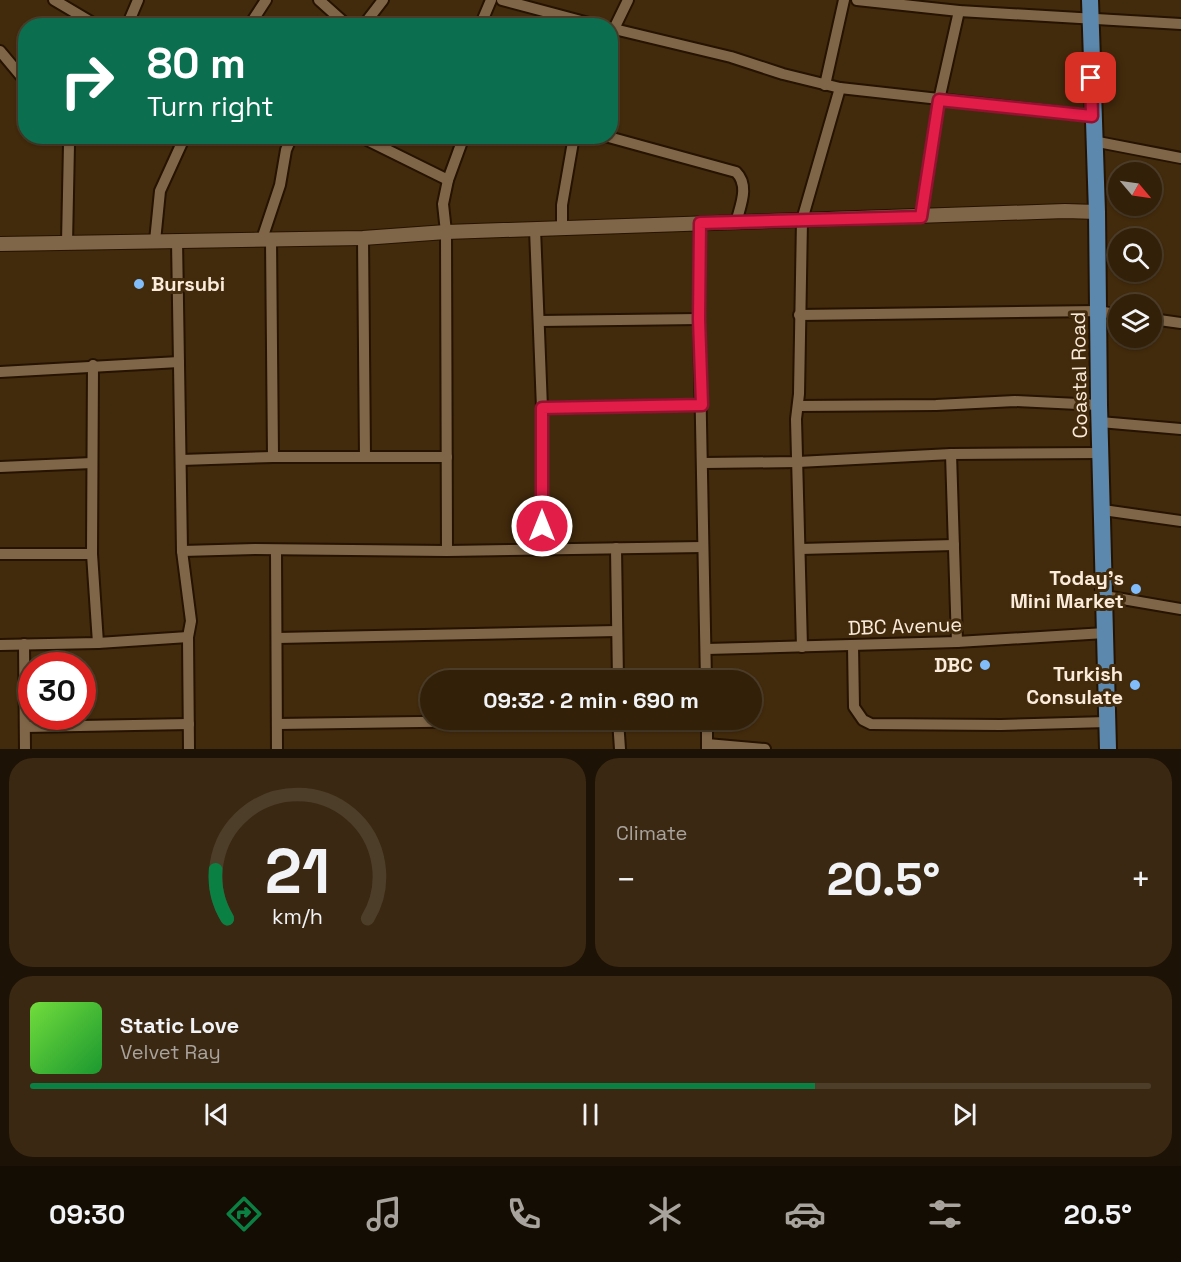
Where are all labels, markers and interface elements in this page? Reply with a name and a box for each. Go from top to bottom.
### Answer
text: 80 m [147,37,246,90]
icon: right [48,42,126,120]
pin [1065,52,1116,103]
icon: arrive [1074,61,1107,94]
text: Turn right [147,89,274,124]
north arrow [1108,162,1162,216]
map controls [1108,162,1162,348]
button: search [1108,228,1162,282]
place label: Bursubi [151,271,225,297]
marker: Bursubi [132,277,146,291]
button: layers [1108,294,1162,348]
street label: Coastal Road [1065,311,1093,439]
position arrow [510,494,574,558]
place label: Today's Mini Market [1010,565,1124,614]
marker: Today's Mini Market [1129,582,1143,596]
street label: DBC Avenue [847,611,963,641]
speed limit sign: 30 [18,652,96,730]
place label: DBC [934,652,973,678]
marker: DBC [978,658,992,672]
place label: Turkish Consulate [1026,661,1123,710]
marker: Turkish Consulate [1128,678,1142,692]
text: 09:32 · 2 min · 690 m [483,686,699,714]
text: Climate [616,820,687,846]
text: 21 [265,832,330,911]
text: 20.5° [827,851,940,908]
text: − [616,859,636,901]
text: + [1131,859,1151,901]
text: km/h [272,904,323,931]
text: Static Love [120,1011,239,1039]
text: Velvet Ray [120,1039,221,1065]
icon: previous [200,1098,233,1131]
icon: pause [574,1098,607,1131]
icon: next [948,1098,981,1131]
icon: directions [223,1193,265,1235]
icon: music [363,1193,405,1235]
icon: phone [503,1193,545,1235]
icon: climate [644,1193,686,1235]
icon: car [784,1193,826,1235]
icon: filters [924,1193,966,1235]
text: 09:30 [49,1197,125,1232]
text: 20.5° [1064,1197,1132,1232]

